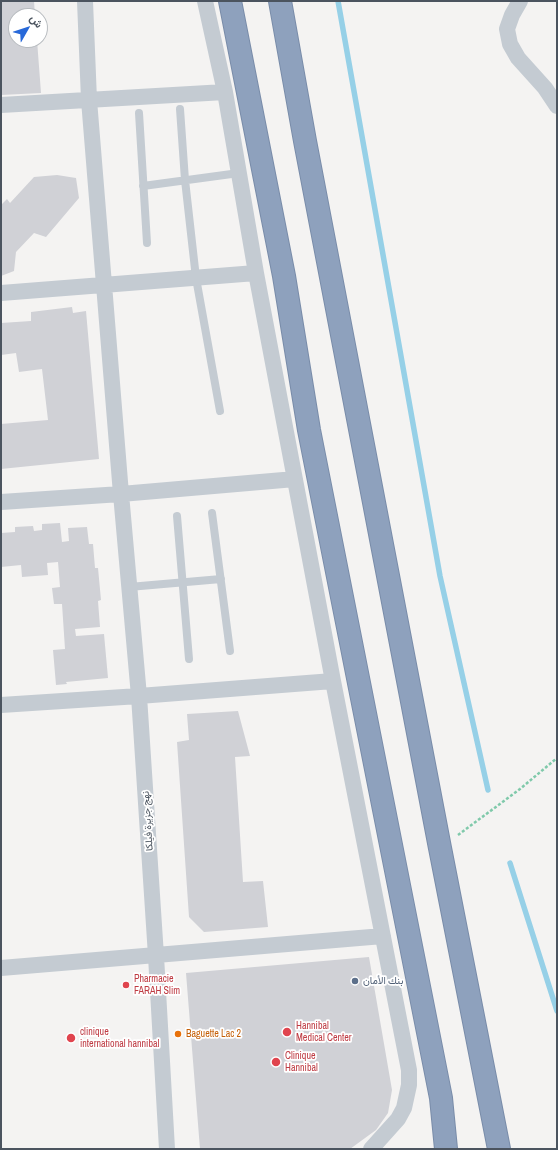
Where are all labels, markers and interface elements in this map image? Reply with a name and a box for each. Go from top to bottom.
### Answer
north arrow [8,8,48,48]
text: ش [27,12,46,31]
street label: نهج جزيرة فيلكا [140,791,156,851]
place label: Pharmacie FARAH Slim [134,973,180,996]
place label: بنك الأمان [363,975,403,987]
marker: بنك الأمان [350,976,360,986]
marker: Pharmacie FARAH Slim [121,980,131,990]
place label: Hannibal Medical Center [296,1020,352,1044]
place label: clinique international hannibal [80,1026,159,1050]
marker: Hannibal Medical Center [281,1026,293,1038]
place label: Baguette Lac 2 [186,1028,241,1040]
marker: Baguette Lac 2 [173,1029,183,1039]
marker: clinique international hannibal [65,1032,77,1044]
place label: Clinique Hannibal [285,1050,318,1074]
marker: Clinique Hannibal [270,1056,282,1068]

